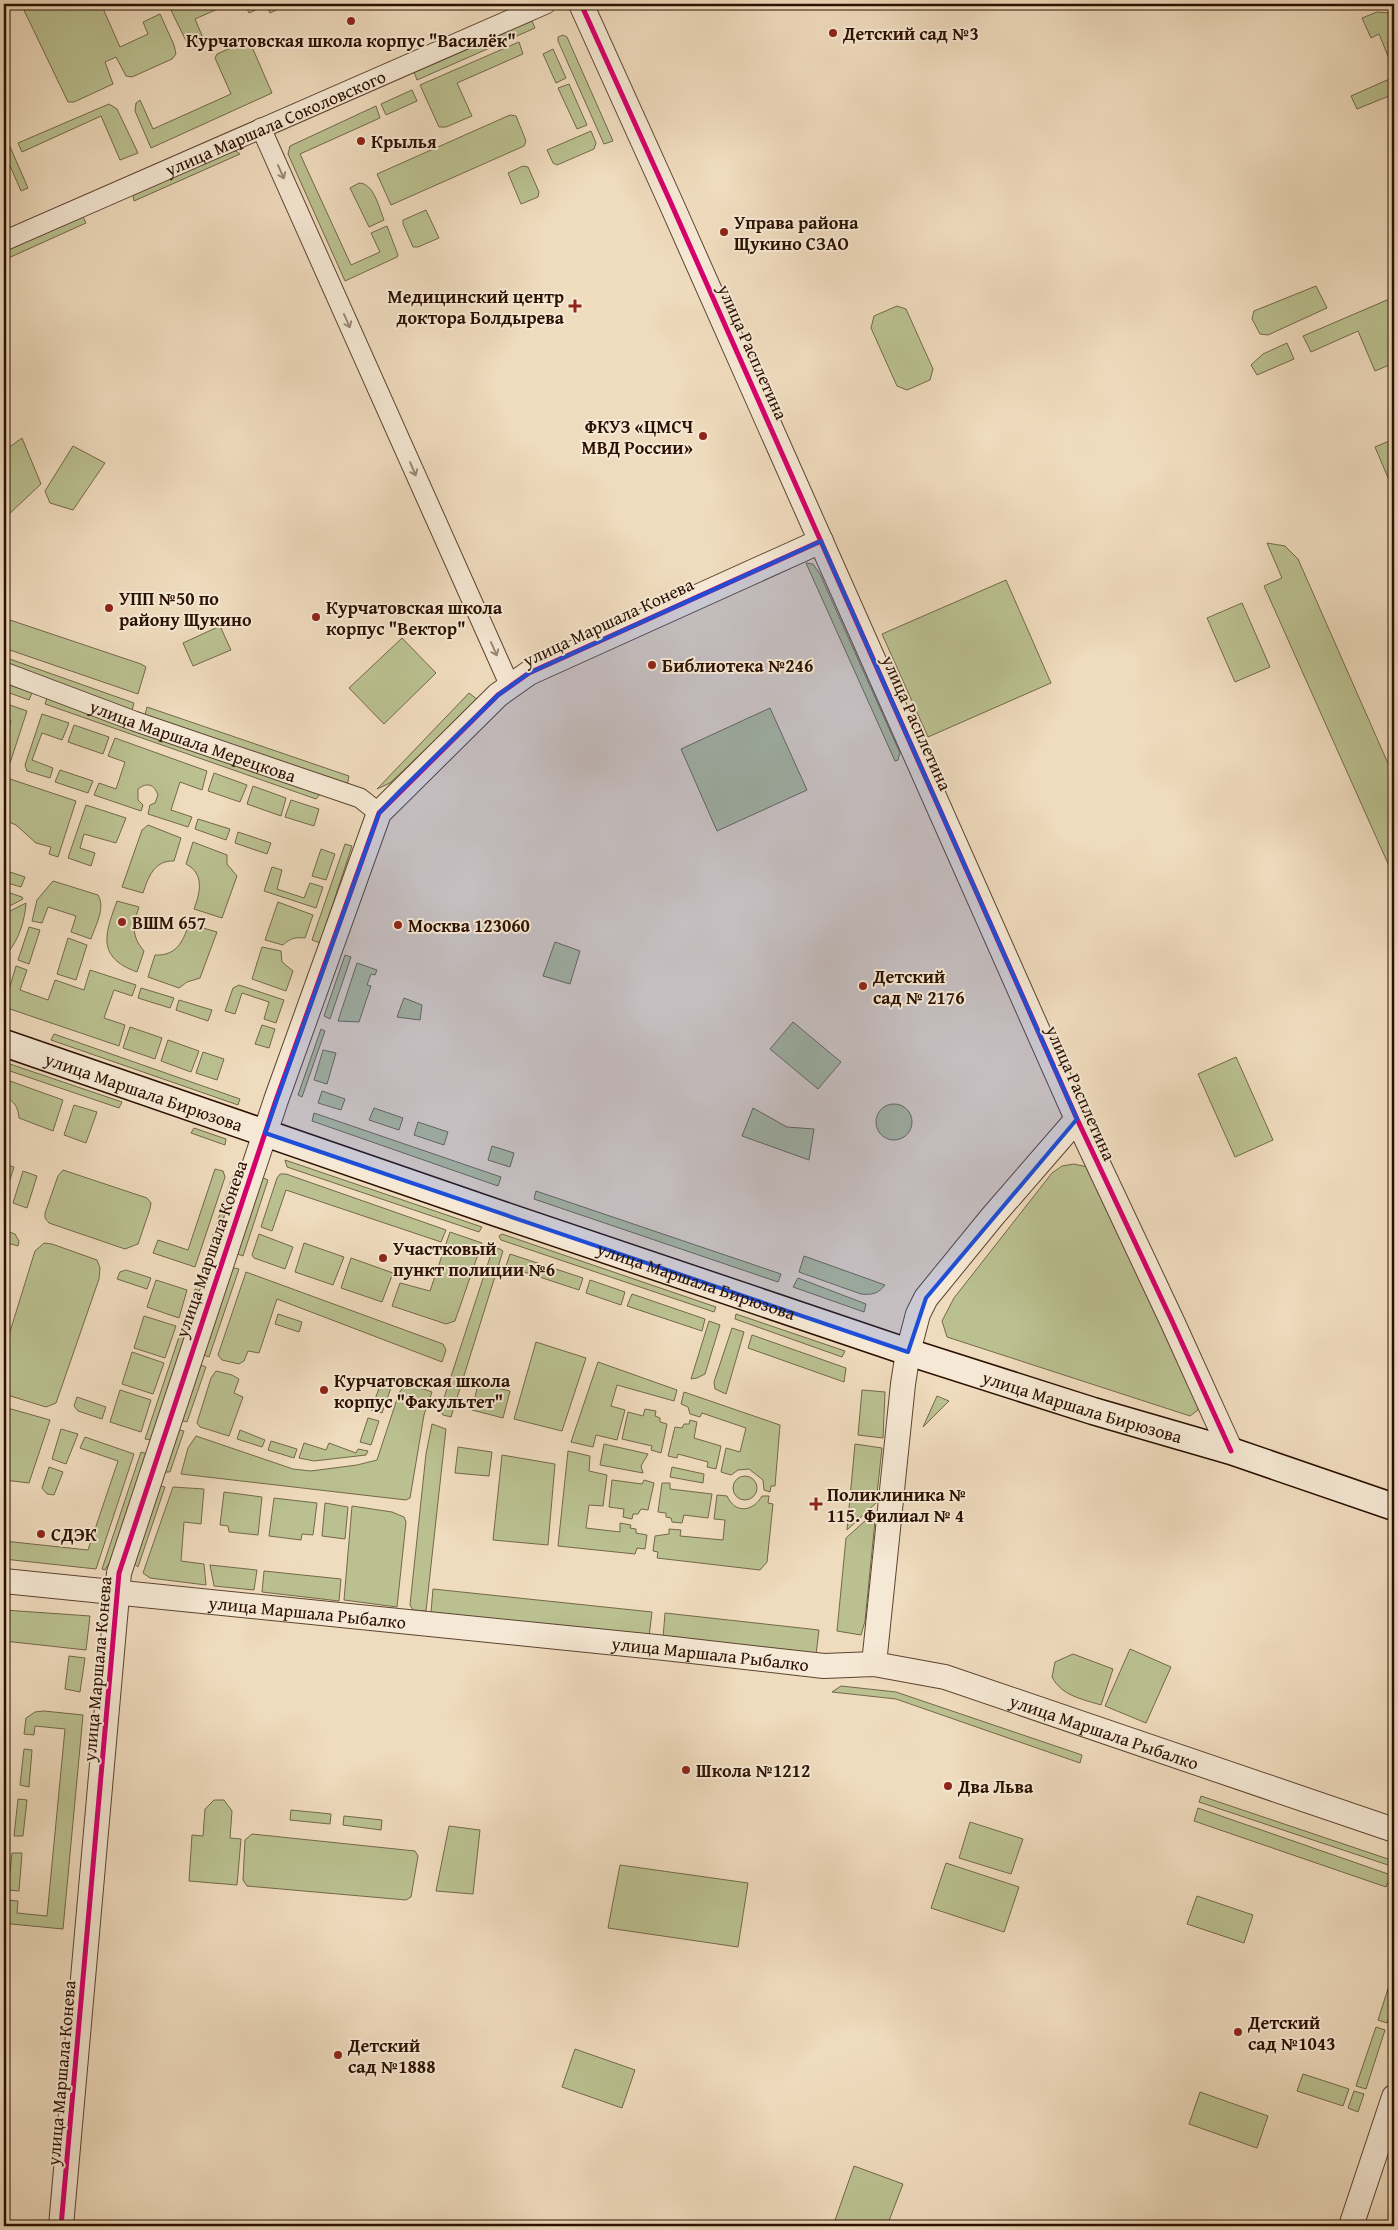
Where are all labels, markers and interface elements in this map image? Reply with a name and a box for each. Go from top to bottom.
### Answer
marker: Курчатовская школа корпус "Василёк" [345,15,357,27]
place label: Детский сад №3 [842,20,979,47]
place label: Курчатовская школа корпус "Василёк" [186,27,516,54]
marker: Детский сад №3 [827,27,839,39]
street label: улица Маршала Соколовского [160,62,390,183]
place label: Крылья [371,128,437,155]
marker: Крылья [355,135,367,147]
one-way arrow [276,164,286,179]
place label: Управа района Щукино СЗАО [734,209,859,257]
marker: Управа района Щукино СЗАО [718,226,730,238]
street label: улица Расплетина [711,279,795,424]
place label: Медицинский центр доктора Болдырева [388,283,565,331]
marker: Медицинский центр доктора Болдырева [568,299,582,313]
one-way arrow [342,313,352,328]
place label: ФКУЗ «ЦМСЧ МВД России» [582,413,694,461]
marker: ФКУЗ «ЦМСЧ МВД России» [697,430,709,442]
one-way arrow [408,461,418,476]
street label: улица Маршала Конева [517,570,698,674]
place label: УПП №50 по району Щукино [119,585,252,633]
place label: Курчатовская школа корпус "Вектор" [326,594,503,642]
marker: УПП №50 по району Щукино [103,602,115,614]
marker: Курчатовская школа корпус "Вектор" [310,611,322,623]
one-way arrow [489,641,499,656]
street label: улица Расплетина [875,650,959,795]
place label: Библиотека №246 [662,652,813,679]
marker: Библиотека №246 [646,659,658,671]
street label: улица Маршала Мерецкова [85,692,300,789]
place label: ВШM 657 [132,909,206,936]
place label: Москва 123060 [408,912,530,939]
marker: ВШM 657 [116,916,128,928]
marker: Москва 123060 [392,919,404,931]
place label: Детский сад № 2176 [872,963,964,1011]
marker: Детский сад № 2176 [857,980,869,992]
street label: улица Расплетина [1039,1020,1123,1165]
street label: улица Маршала Бирюзова [40,1044,247,1138]
street label: улица Маршала Конева [168,1156,254,1342]
street label: улица Маршала Бирюзова [593,1234,800,1327]
place label: Участковый пункт полиции №6 [393,1235,555,1283]
marker: Участковый пункт полиции №6 [377,1252,389,1264]
street label: улица Маршала Бирюзова [978,1363,1186,1450]
place label: Курчатовская школа корпус "Факультет" [334,1367,511,1415]
marker: Курчатовская школа корпус "Факультет" [318,1384,330,1396]
place label: Поликлиника № 115. Филиал № 4 [827,1481,966,1529]
marker: Поликлиника № 115. Филиал № 4 [809,1497,823,1511]
place label: СДЭК [51,1521,97,1548]
marker: СДЭК [35,1528,47,1540]
street label: улица Маршала Конева [75,1575,119,1764]
street label: улица Маршала Рыбалко [206,1588,407,1635]
street label: улица Маршала Рыбалко [609,1629,810,1678]
street label: улица Маршала Рыбалко [1005,1686,1203,1776]
place label: Школа №1212 [696,1757,810,1784]
marker: Школа №1212 [680,1764,692,1776]
place label: Два Льва [957,1773,1034,1800]
marker: Два Льва [942,1780,954,1792]
street label: улица Маршала Конева [39,1979,83,2168]
place label: Детский сад №1043 [1247,2009,1336,2057]
marker: Детский сад №1043 [1232,2026,1244,2038]
place label: Детский сад №1888 [347,2032,436,2080]
marker: Детский сад №1888 [332,2049,344,2061]

